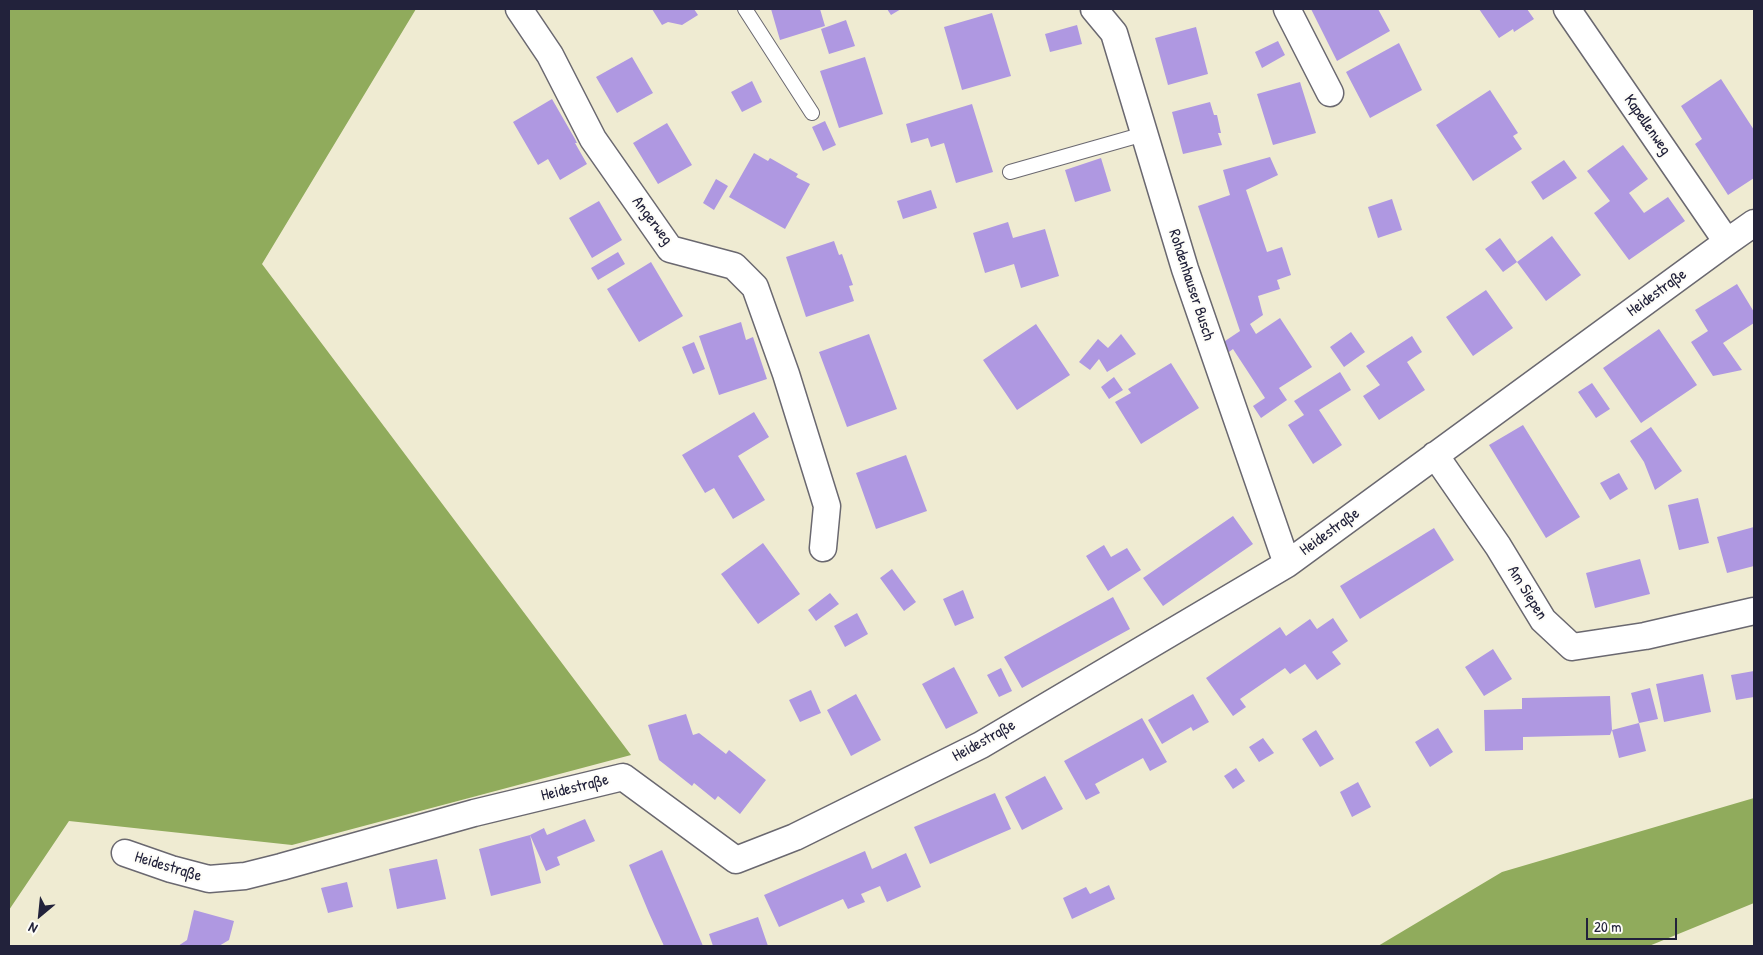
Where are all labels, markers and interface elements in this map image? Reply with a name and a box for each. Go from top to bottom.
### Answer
street label: Kapellenweg [1619,91,1675,159]
street label: Angerweg [628,193,676,249]
street label: Rohdenhauser Busch [1164,227,1218,343]
street label: Heidestraße [1623,265,1691,321]
street label: Heidestraße [1296,504,1364,560]
street label: Am Siepen [1503,562,1551,624]
street label: Heidestraße [949,716,1019,766]
street label: Heidestraße [539,770,611,806]
street label: Heidestraße [132,848,204,886]
north arrow [15,890,65,940]
scale bar [1588,908,1679,940]
text: 20 m [1594,916,1621,937]
text: N [25,919,40,939]

